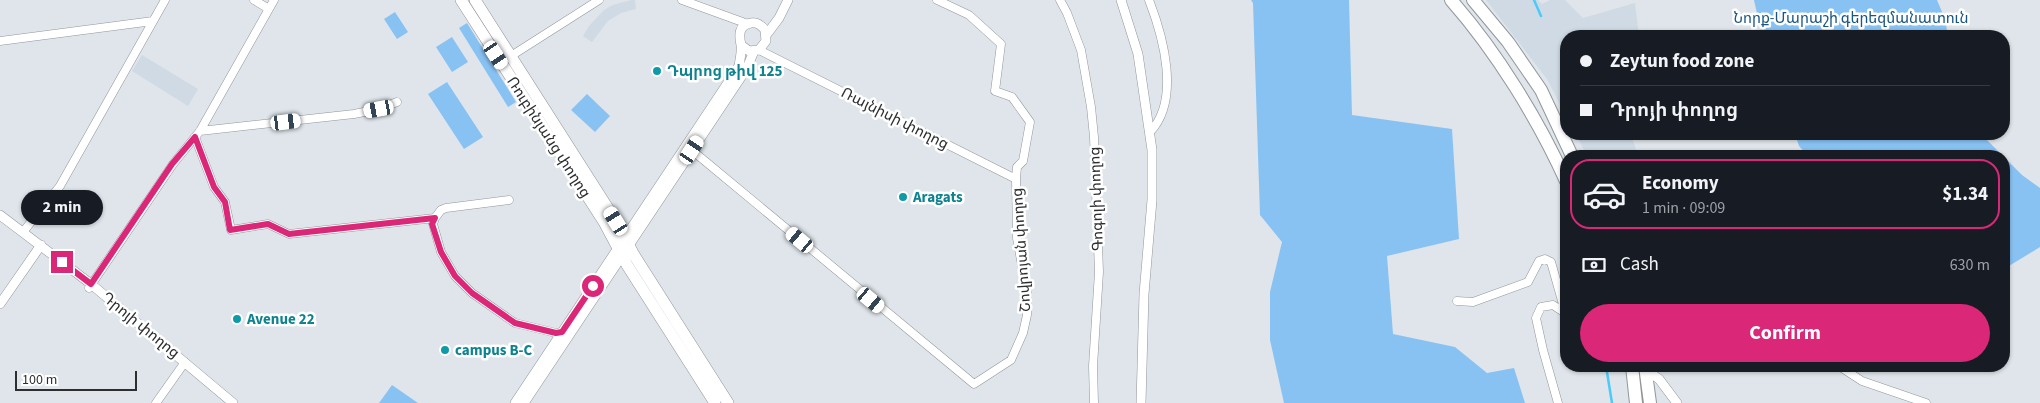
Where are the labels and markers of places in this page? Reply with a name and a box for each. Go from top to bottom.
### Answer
place label: Դպրոց թիվ 125 [667,61,783,82]
marker: Դպրոց թիվ 125 [651,65,663,77]
place label: Aragats [912,187,963,208]
marker: Aragats [897,191,909,203]
place label: Avenue 22 [246,309,315,330]
marker: Avenue 22 [231,313,243,325]
place label: campus B-C [455,340,532,361]
marker: campus B-C [439,344,451,356]

